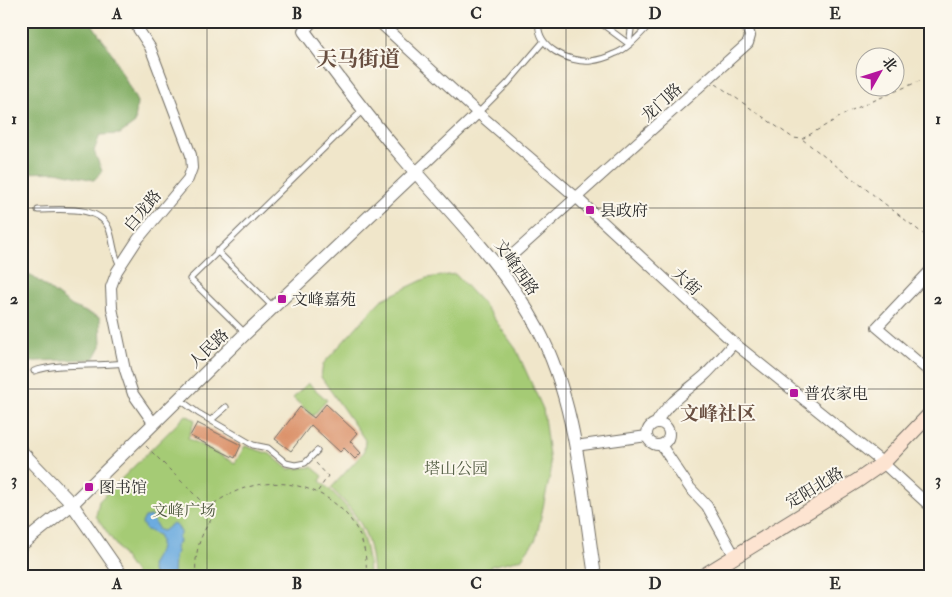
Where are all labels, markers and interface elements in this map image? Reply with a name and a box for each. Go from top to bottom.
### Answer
text: A [111,4,123,24]
text: B [292,4,302,24]
text: C [470,4,482,24]
text: D [648,4,662,24]
text: E [829,4,841,24]
district label: 天马街道 [316,46,400,73]
north arrow [854,48,904,98]
text: 北 [879,53,901,75]
street label: 龙门路 [637,79,686,126]
text: 1 [11,109,17,129]
text: 1 [935,109,941,129]
street label: 白龙路 [120,186,166,235]
place label: 县政府 [600,201,648,221]
marker: 县政府 [584,204,596,216]
street label: 文峰西路 [490,236,543,300]
street label: 大街 [668,264,705,300]
text: 2 [10,289,18,309]
text: 2 [934,289,942,309]
place label: 文峰嘉苑 [292,290,356,310]
marker: 文峰嘉苑 [276,293,288,305]
street label: 人民路 [184,325,233,373]
place label: 普农家电 [804,384,868,404]
marker: 普农家电 [788,387,800,399]
district label: 文峰社区 [680,402,756,426]
park label: 塔山公园 [424,459,488,479]
street label: 定阳北路 [782,463,847,513]
text: 3 [11,470,17,490]
text: 3 [935,470,941,490]
place label: 图书馆 [99,478,147,498]
marker: 图书馆 [83,481,95,493]
park label: 文峰广场 [152,501,216,521]
text: A [111,574,123,594]
text: B [292,574,302,594]
text: C [470,574,482,594]
text: D [648,574,662,594]
text: E [829,574,841,594]

